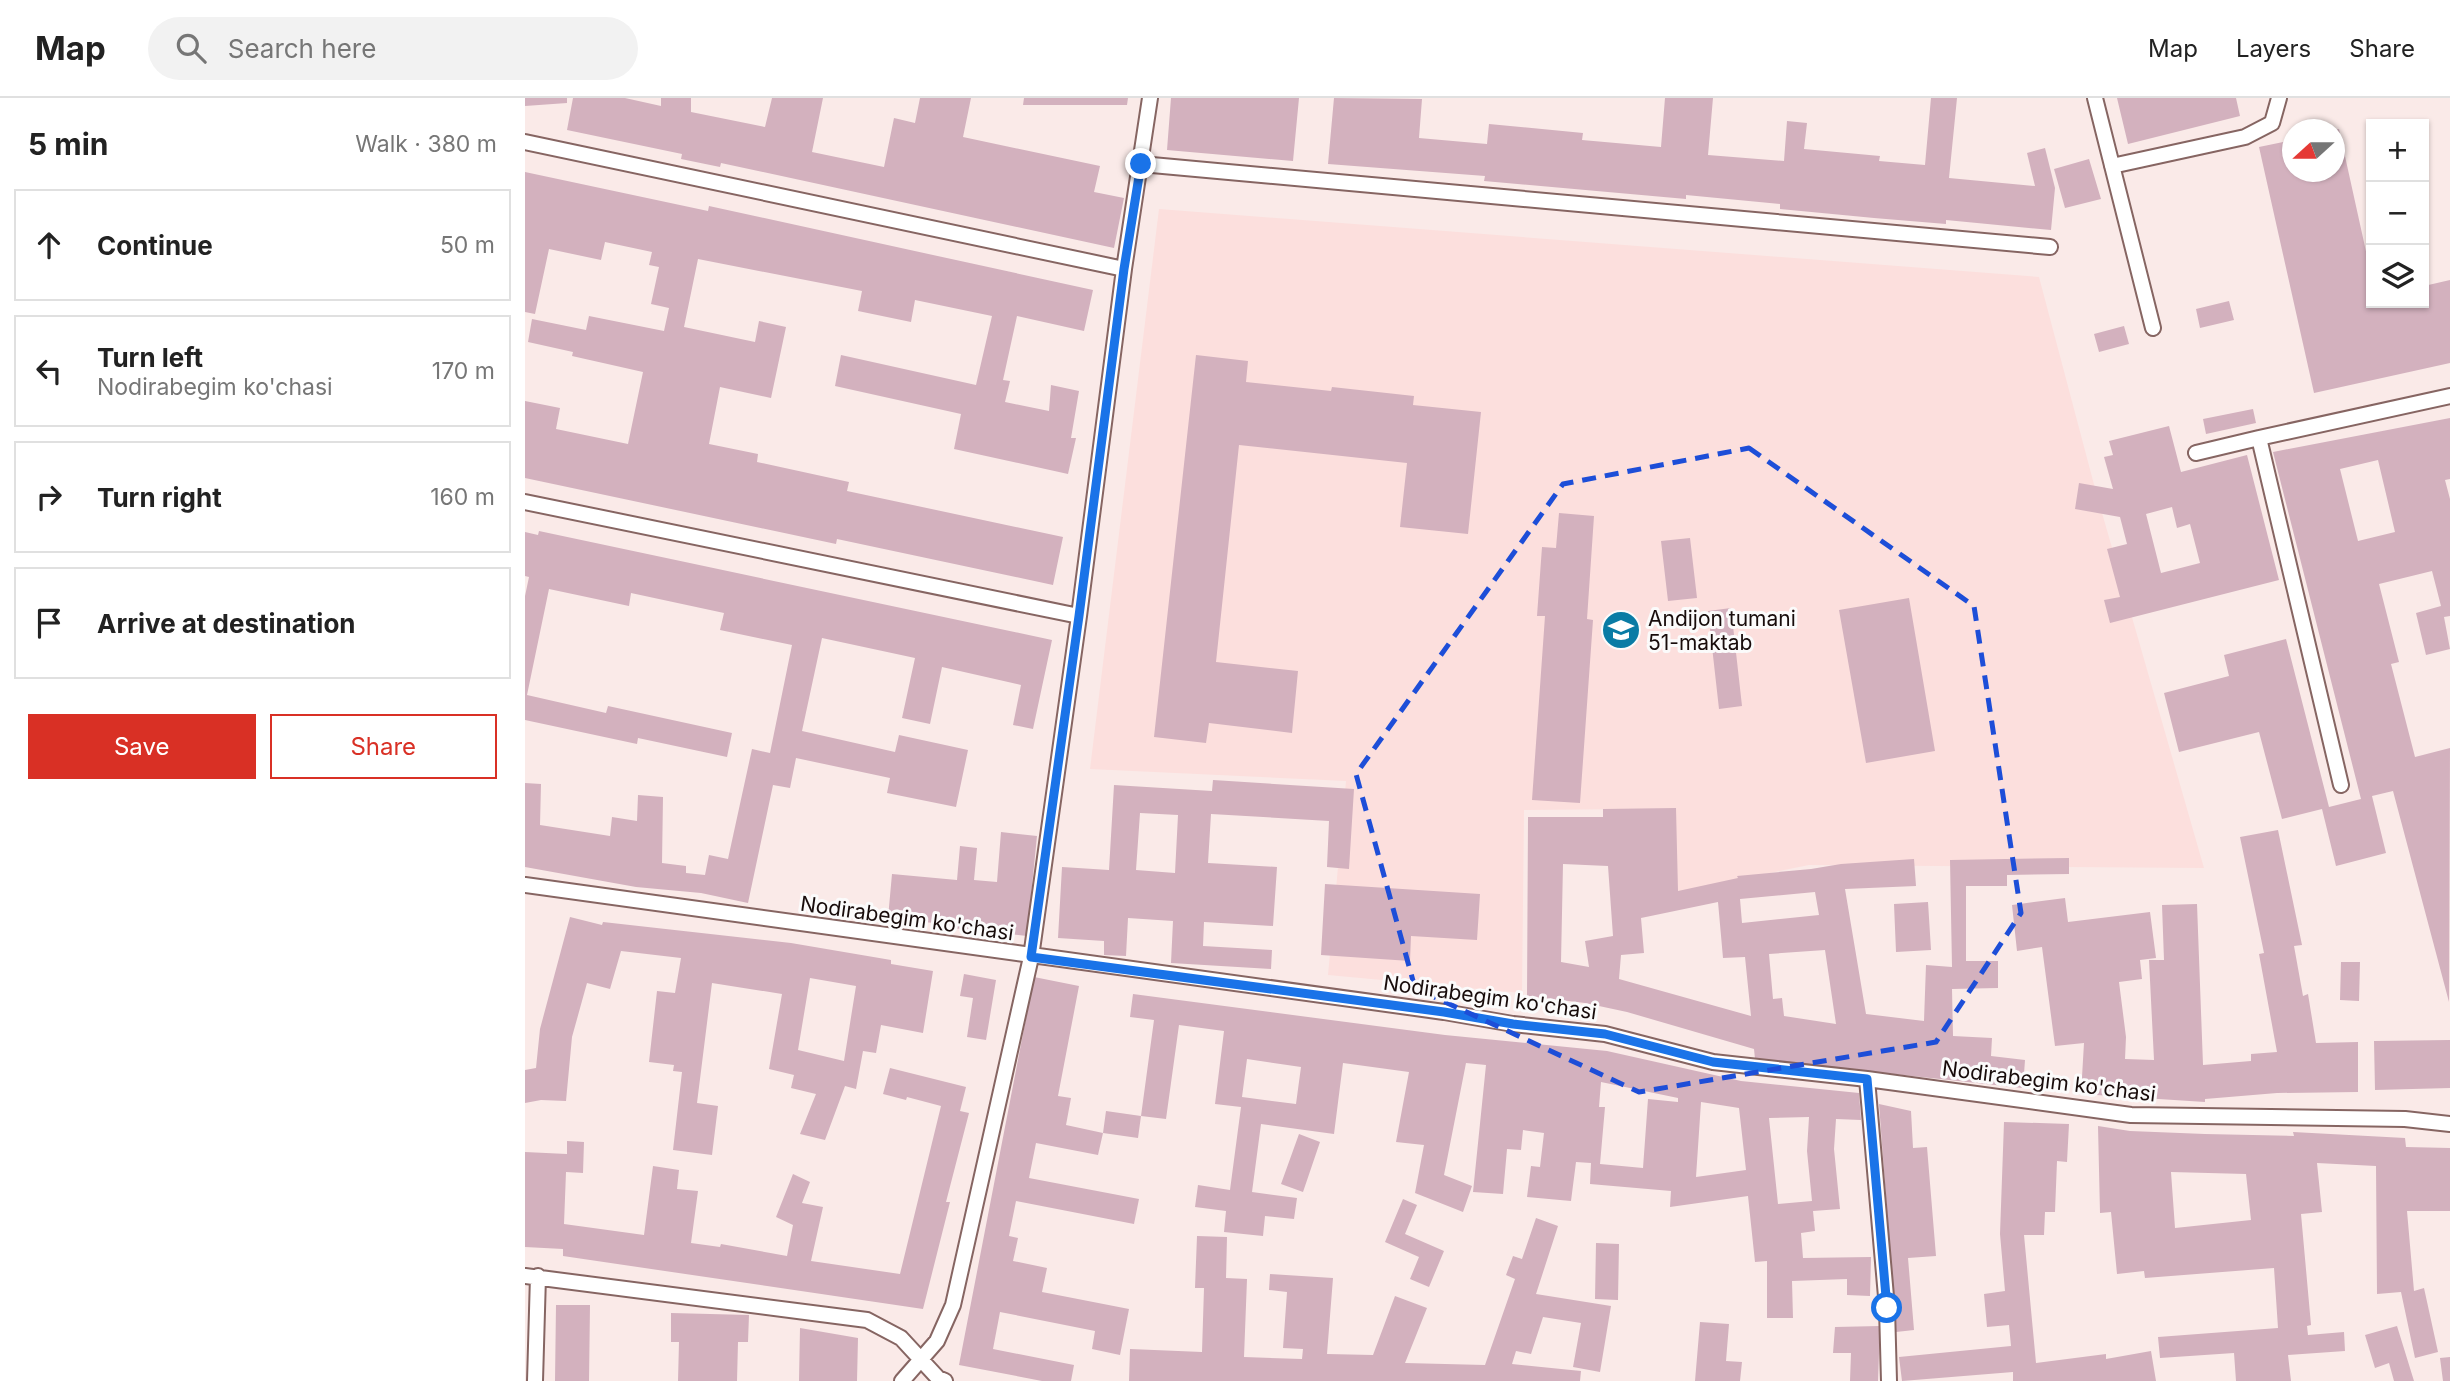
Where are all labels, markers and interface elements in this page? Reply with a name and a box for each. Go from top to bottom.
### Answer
search box [148,17,638,80]
text: Map [35,28,106,68]
icon: search [172,29,210,67]
text: Search here [228,33,376,64]
text: Map [2148,34,2198,63]
text: Layers [2236,34,2311,63]
text: Share [2349,34,2415,63]
north arrow [2282,119,2345,182]
map controls [2366,119,2429,308]
button: + [2366,119,2429,182]
text: 5 min [28,126,108,162]
text: Walk · 380 m [355,130,497,158]
route end [1125,148,1156,179]
button: − [2366,182,2429,245]
icon: ahead [30,226,68,264]
text: Continue [97,230,213,261]
text: 50 m [440,231,495,259]
button: layers [2366,245,2429,308]
text: Turn left [97,342,203,373]
icon: left [30,352,68,390]
text: 170 m [432,357,495,385]
text: Nodirabegim ko'chasi [97,373,333,401]
icon: right [30,478,68,516]
text: Turn right [97,482,222,513]
text: 160 m [430,483,495,511]
icon: arrive [30,604,68,642]
place label: Andijon tumani 51-maktab [1648,606,1796,655]
text: Arrive at destination [97,608,356,639]
school or university icon: Andijon tumani 51-maktab [1600,609,1642,651]
button: Save [28,714,256,779]
button: Share [270,714,497,779]
street label: Nodirabegim ko'chasi [799,891,1015,945]
street label: Nodirabegim ko'chasi [1382,970,1598,1024]
street label: Nodirabegim ko'chasi [1941,1055,2157,1107]
route start [1871,1292,1902,1323]

